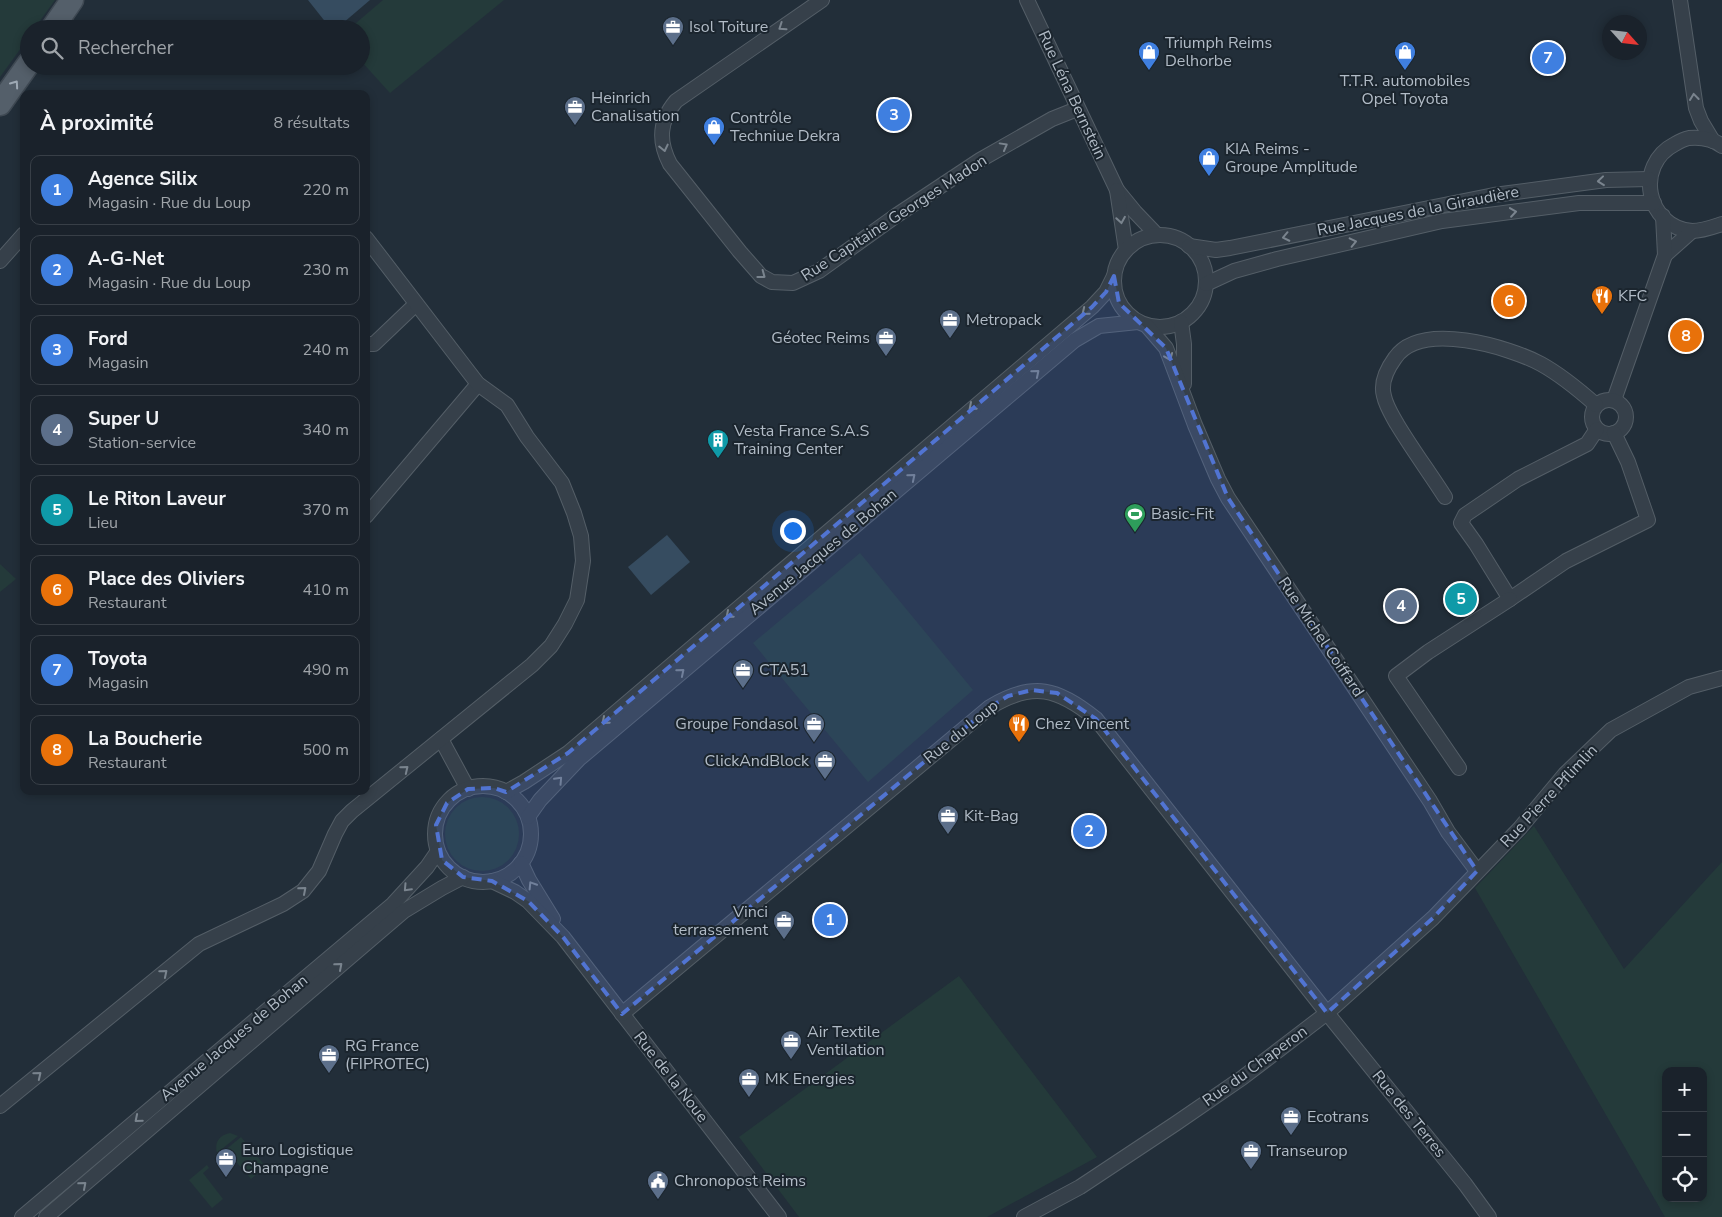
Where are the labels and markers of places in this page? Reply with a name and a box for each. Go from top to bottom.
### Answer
office icon: Isol Toiture [661,15,685,46]
place label: Isol Toiture [689,16,768,38]
place label: Triumph Reims Delhorbe [1165,32,1272,72]
pin: 7 [1532,39,1564,77]
shop icon: Triumph Reims Delhorbe [1137,40,1161,71]
shop icon: T.T.R. automobiles Opel Toyota [1393,40,1417,71]
place label: T.T.R. automobiles Opel Toyota [1340,70,1470,110]
place label: Heinrich Canalisation [591,87,679,127]
office icon: Heinrich Canalisation [563,95,587,126]
pin: 3 [878,96,910,134]
place label: Contrôle Techniue Dekra [730,107,840,147]
shop icon: Contrôle Techniue Dekra [702,115,726,146]
place label: KIA Reims - Groupe Amplitude [1225,138,1358,178]
shop icon: KIA Reims - Groupe Amplitude [1197,146,1221,177]
pin: 6 [1493,282,1525,320]
restaurant icon: KFC [1590,284,1614,315]
place label: KFC [1618,285,1648,307]
office icon: Metropack [938,308,962,339]
place label: Metropack [966,309,1043,331]
pin: 8 [1670,317,1702,355]
office icon: Géotec Reims [874,326,898,357]
place label: Géotec Reims [771,327,870,349]
place label: Vesta France S.A.S Training Center [733,420,870,460]
building icon: Vesta France S.A.S Training Center [706,428,730,459]
sports icon: Basic-Fit [1123,502,1147,533]
place label: Basic-Fit [1151,503,1214,525]
pin: 5 [1445,580,1477,618]
pin: 4 [1385,587,1417,625]
office icon: CTA51 [731,658,755,689]
place label: CTA51 [759,659,809,681]
office icon: Groupe Fondasol [802,712,826,743]
restaurant icon: Chez Vincent [1007,712,1031,743]
place label: Groupe Fondasol [675,713,798,735]
place label: Chez Vincent [1035,713,1130,735]
office icon: ClickAndBlock [813,749,837,780]
place label: ClickAndBlock [705,750,810,772]
office icon: Kit-Bag [936,804,960,835]
place label: Kit-Bag [964,805,1019,827]
pin: 2 [1073,812,1105,850]
place label: Vinci terrassement [673,901,768,941]
pin: 1 [814,901,846,939]
office icon: Vinci terrassement [772,909,796,940]
place label: Air Textile Ventilation [806,1021,885,1061]
office icon: Air Textile Ventilation [779,1029,803,1060]
place label: RG France (FIPROTEC) [345,1035,430,1075]
office icon: RG France (FIPROTEC) [317,1043,341,1074]
office icon: MK Energies [737,1067,761,1098]
place label: MK Energies [765,1068,855,1090]
office icon: Ecotrans [1279,1105,1303,1136]
place label: Ecotrans [1307,1106,1369,1128]
place label: Euro Logistique Champagne [242,1139,353,1179]
office icon: Transeurop [1239,1139,1263,1170]
place label: Transeurop [1267,1140,1348,1162]
office icon: Euro Logistique Champagne [214,1147,238,1178]
public building icon: Chronopost Reims [646,1169,670,1200]
place label: Chronopost Reims [674,1170,806,1192]

